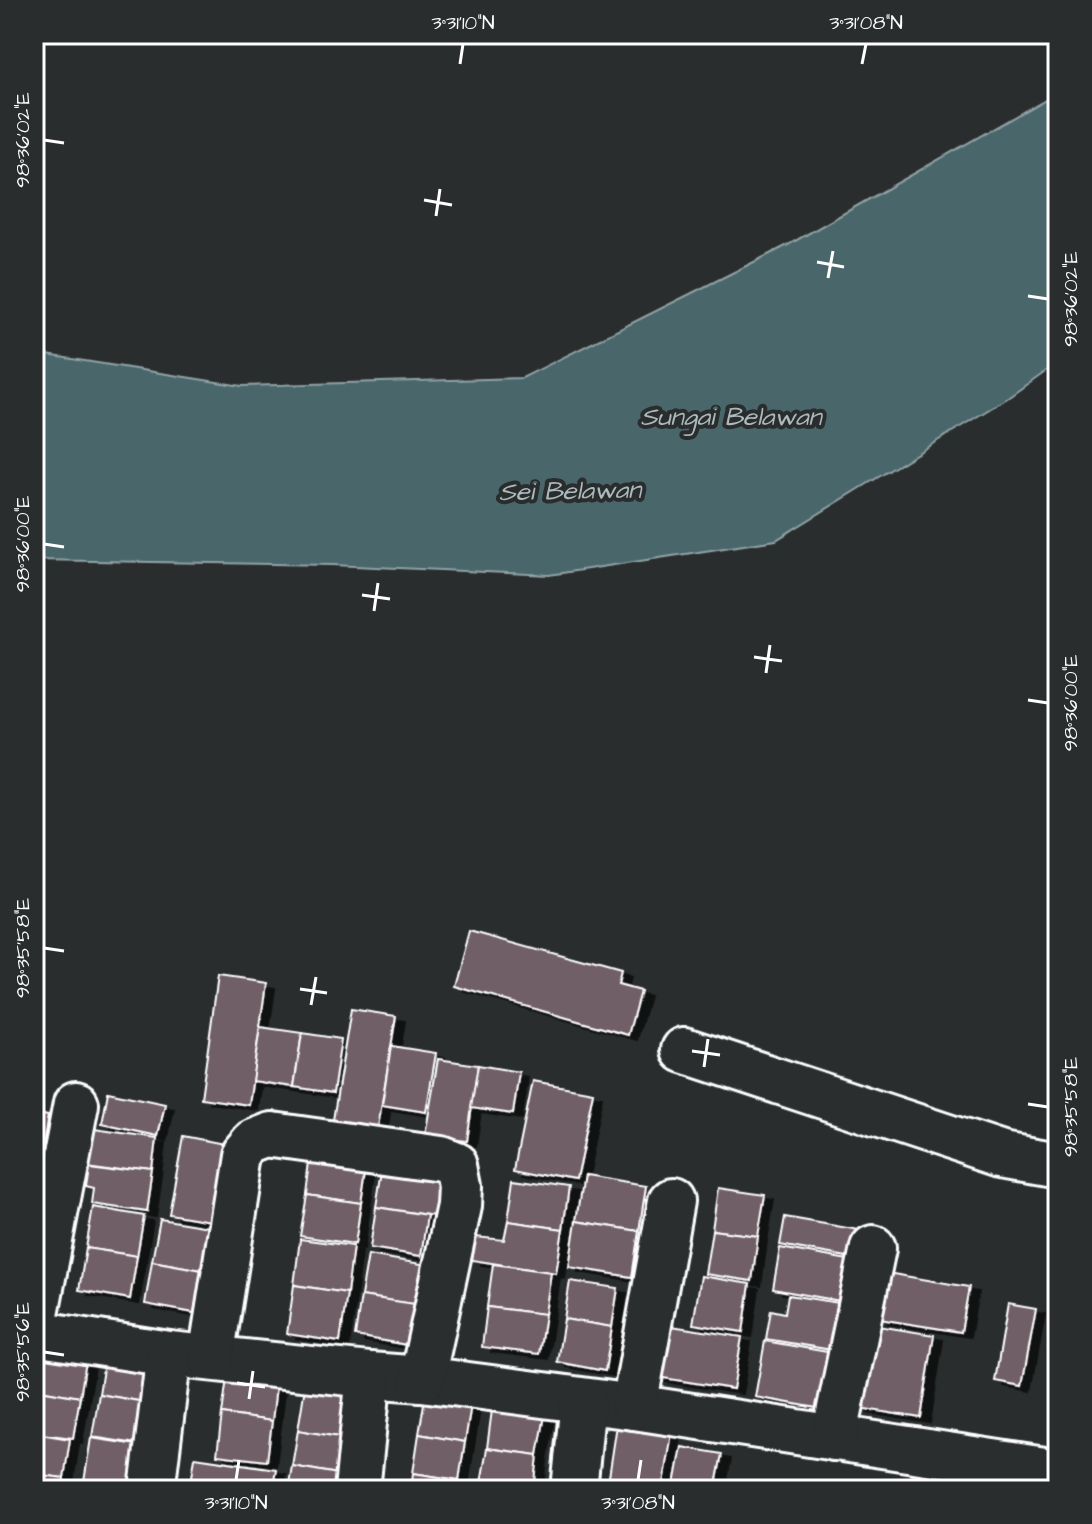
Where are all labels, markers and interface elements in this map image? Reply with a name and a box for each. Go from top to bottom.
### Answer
text: 3°31'10"N [432,9,495,37]
text: 3°31'08"N [829,9,903,37]
text: 98°36'02"E [9,92,37,188]
text: 98°36'02"E [1057,251,1085,347]
water label: Sungai Belawan [640,399,824,436]
water label: Sei Belawan [499,472,643,510]
text: 98°36'00"E [9,496,37,592]
text: 98°36'00"E [1057,655,1085,751]
text: 98°35'58"E [9,898,37,998]
text: 98°35'58"E [1057,1057,1085,1157]
text: 98°35'56"E [9,1302,37,1402]
text: 3°31'10"N [205,1489,268,1517]
text: 3°31'08"N [601,1489,675,1517]

